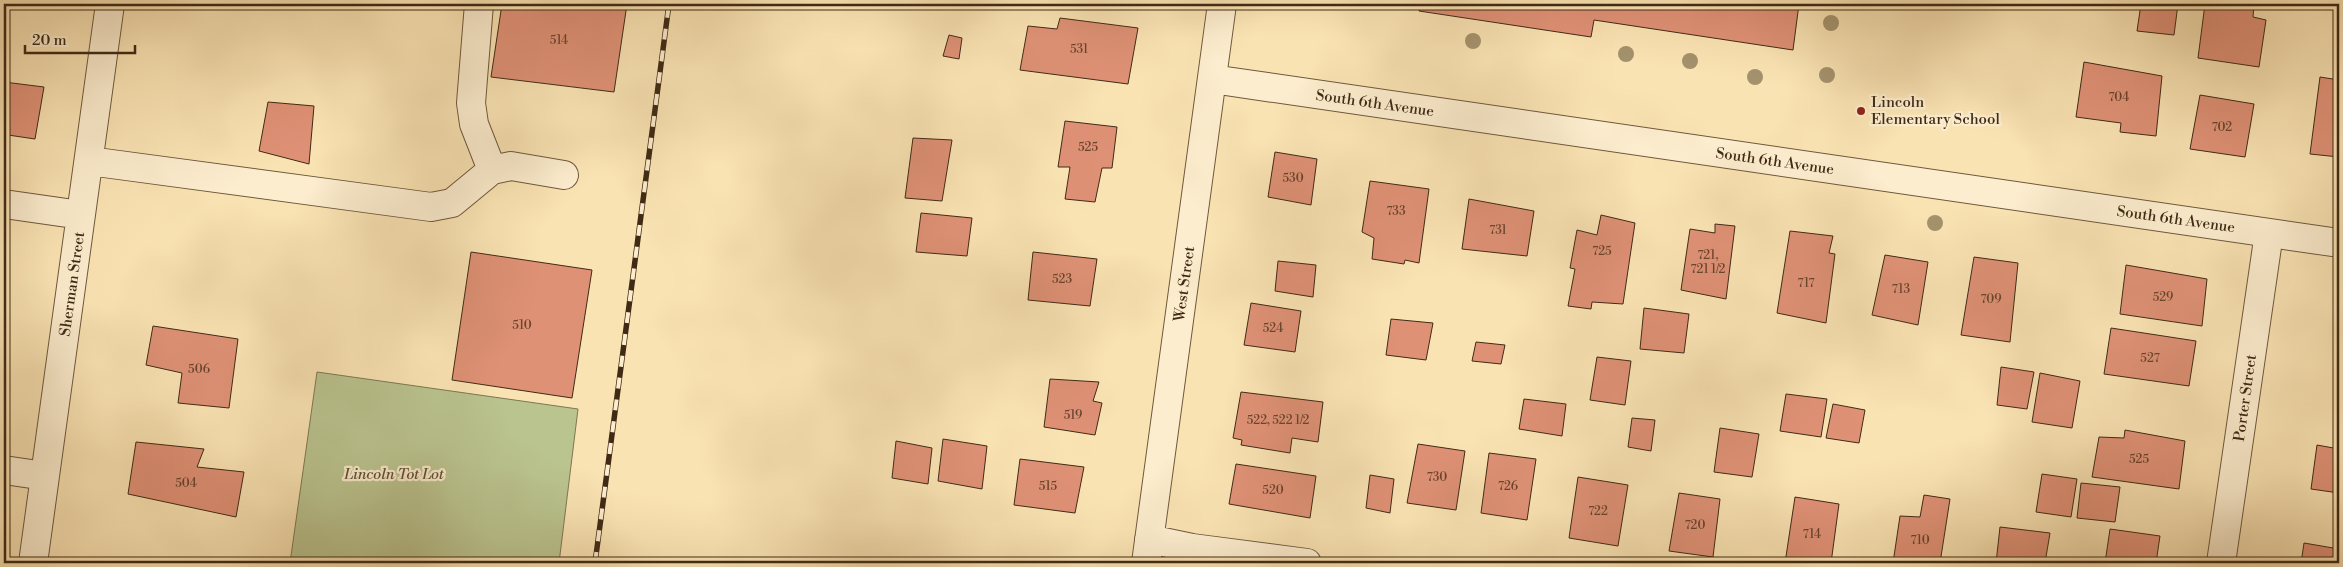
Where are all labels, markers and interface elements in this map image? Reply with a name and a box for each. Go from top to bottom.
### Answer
scale bar [25,22,135,54]
text: 20 m [32,31,67,50]
house number: 514 [550,33,568,48]
house number: 531 [1070,42,1089,57]
street label: South 6th Avenue [1315,86,1435,121]
house number: 704 [2109,90,2129,105]
place label: Lincoln Elementary School [1871,93,2000,129]
marker: Lincoln Elementary School [1855,105,1867,117]
house number: 702 [2212,120,2232,135]
house number: 525 [1078,140,1098,155]
street label: South 6th Avenue [1715,144,1835,179]
house number: 530 [1282,171,1304,186]
street label: South 6th Avenue [2116,202,2236,237]
house number: 733 [1386,204,1406,219]
house number: 731 [1489,223,1508,238]
street label: Sherman Street [56,230,89,338]
street label: West Street [1170,244,1199,324]
house number: 725 [1592,244,1612,259]
house number: 721, 721 1/2 [1691,248,1726,277]
house number: 523 [1052,272,1072,287]
house number: 717 [1797,276,1815,291]
house number: 713 [1892,282,1911,297]
house number: 529 [2153,290,2173,305]
house number: 709 [1981,292,2002,307]
house number: 510 [512,318,532,333]
house number: 524 [1263,321,1283,336]
house number: 527 [2140,351,2160,366]
street label: Porter Street [2230,353,2261,443]
house number: 506 [188,362,210,377]
house number: 519 [1064,408,1082,423]
house number: 522, 522 1/2 [1247,413,1309,428]
house number: 525 [2129,452,2149,467]
park label: Lincoln Tot Lot [343,465,445,484]
house number: 730 [1427,470,1447,485]
house number: 504 [175,476,197,491]
house number: 515 [1039,479,1058,494]
house number: 726 [1498,479,1518,494]
house number: 520 [1262,483,1284,498]
house number: 722 [1588,504,1608,519]
house number: 720 [1685,518,1705,533]
house number: 714 [1803,527,1821,542]
house number: 710 [1910,533,1930,548]

